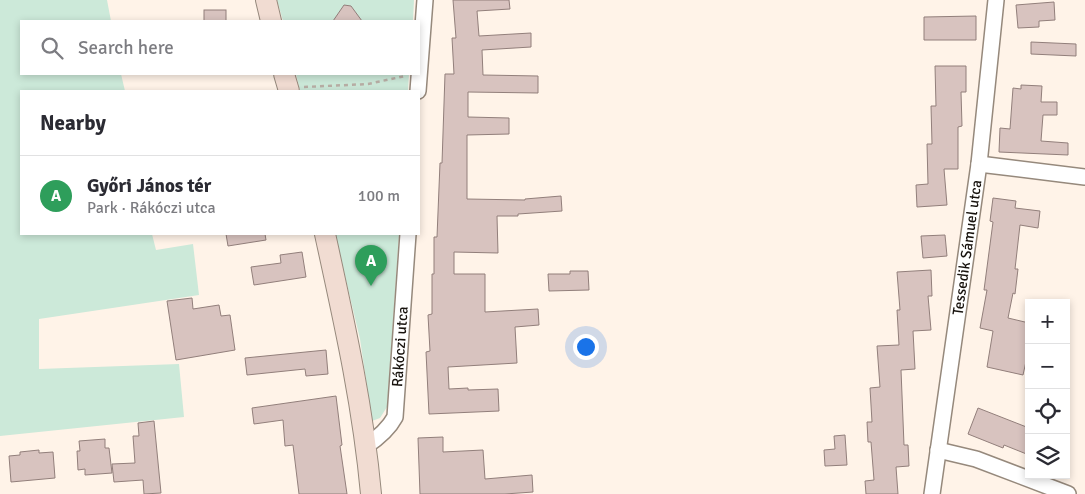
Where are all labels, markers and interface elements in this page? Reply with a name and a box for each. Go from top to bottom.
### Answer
search box [20,20,420,75]
icon: search [38,34,66,62]
text: Search here [78,36,174,60]
text: Nearby [40,110,106,136]
text: Győri János tér [87,174,211,198]
street label: Tessedik Sámuel utca [949,179,986,316]
text: A [51,186,61,206]
text: 100 m [358,186,400,206]
text: Park · Rákóczi utca [87,198,216,218]
pin: A [355,245,387,286]
map controls [1025,299,1070,479]
button: + [1025,299,1070,344]
street label: Rákóczi utca [388,306,412,388]
your location [573,334,599,360]
button: − [1025,344,1070,389]
button: locate [1025,389,1070,434]
button: layers [1025,434,1070,479]

